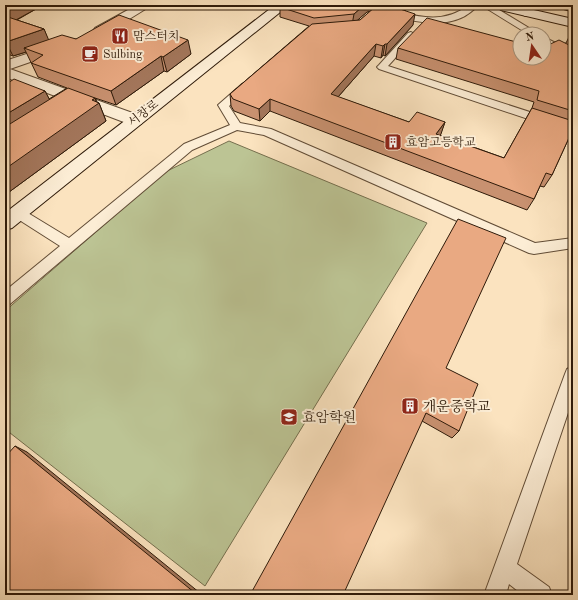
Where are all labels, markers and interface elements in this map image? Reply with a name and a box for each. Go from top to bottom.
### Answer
restaurant icon: 맘스터치 [110,26,130,46]
north arrow [512,26,552,66]
place label: 맘스터치 [133,30,179,43]
text: N [525,31,536,44]
cafe icon: Sulbing [80,44,100,64]
place label: Sulbing [103,49,143,61]
street label: 서창로 [126,97,161,129]
building icon: 효암고등학교 [383,132,403,152]
place label: 효암고등학교 [406,136,476,149]
building icon: 개운중학교 [400,396,420,416]
place label: 개운중학교 [423,399,491,414]
school or university icon: 효암학원 [279,407,299,427]
place label: 효암학원 [302,410,356,425]

